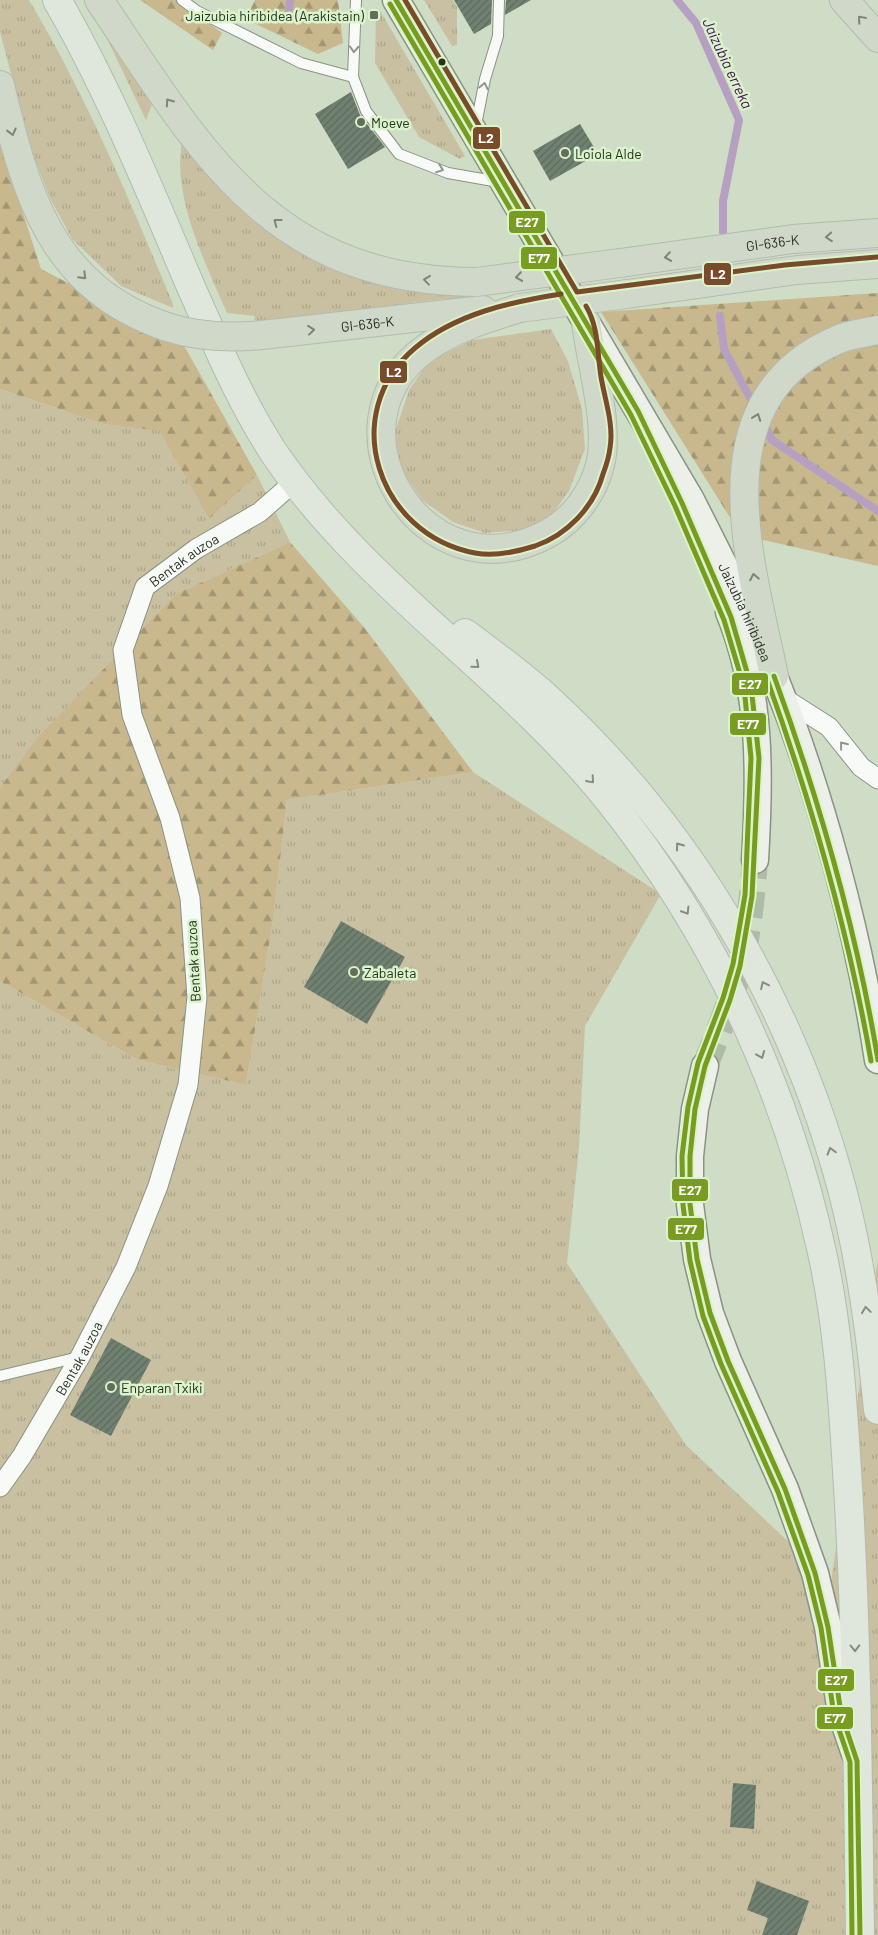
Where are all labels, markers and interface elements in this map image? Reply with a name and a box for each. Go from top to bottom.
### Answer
place label: Jaizubia hiribidea (Arakistain) [186,7,364,24]
marker: Jaizubia hiribidea (Arakistain) [368,9,380,21]
water label: Jaizubia erreka [699,15,757,111]
one-way arrow [858,16,867,25]
one-way arrow [349,45,359,53]
unlabelled marker [437,57,447,67]
one-way arrow [478,81,488,90]
one-way arrow [166,98,175,108]
place label: Moeve [371,114,410,131]
marker: Moeve [355,116,367,128]
line badge: L2 [472,126,501,150]
one-way arrow [6,128,17,137]
text: L2 [478,129,494,146]
place label: Loiola Alde [575,145,642,162]
marker: Loiola Alde [559,147,571,159]
one-way arrow [435,163,444,174]
line badge: E27 [508,210,546,234]
text: E27 [516,213,539,230]
one-way arrow [273,219,283,228]
street label: GI-636-K [745,230,800,254]
one-way arrow [825,231,833,242]
line badge: E77 [520,246,558,270]
text: E77 [528,249,550,266]
one-way arrow [664,251,673,261]
line badge: L2 [703,262,732,286]
text: L2 [710,265,726,282]
one-way arrow [77,270,86,279]
one-way arrow [515,271,523,282]
one-way arrow [423,275,431,286]
street label: GI-636-K [340,312,395,335]
one-way arrow [307,325,315,336]
line badge: L2 [379,360,408,384]
text: L2 [386,363,402,380]
one-way arrow [751,413,761,422]
street label: Bentak auzoa [145,529,222,590]
street label: Jaizubia hiribidea [715,560,776,664]
one-way arrow [750,573,760,582]
one-way arrow [471,659,480,668]
line badge: E27 [731,672,769,696]
text: E27 [739,675,762,692]
line badge: E77 [729,712,767,736]
text: E77 [737,715,759,732]
one-way arrow [841,742,849,751]
one-way arrow [585,774,594,783]
one-way arrow [676,842,685,852]
one-way arrow [680,906,690,915]
street label: Bentak auzoa [182,920,204,1002]
place label: Zabaleta [364,964,416,981]
marker: Zabaleta [348,966,360,978]
one-way arrow [760,981,770,990]
one-way arrow [754,1050,765,1059]
one-way arrow [826,1147,837,1156]
line badge: E27 [671,1178,709,1202]
text: E27 [679,1181,702,1198]
line badge: E77 [667,1217,705,1241]
text: E77 [675,1220,697,1237]
one-way arrow [861,1305,872,1313]
street label: Bentak auzoa [51,1318,105,1398]
place label: Enparan Txiki [121,1379,203,1396]
marker: Enparan Txiki [105,1381,117,1393]
one-way arrow [850,1644,861,1652]
line badge: E27 [817,1668,855,1692]
text: E27 [825,1671,848,1688]
line badge: E77 [816,1706,854,1730]
text: E77 [824,1709,846,1726]

